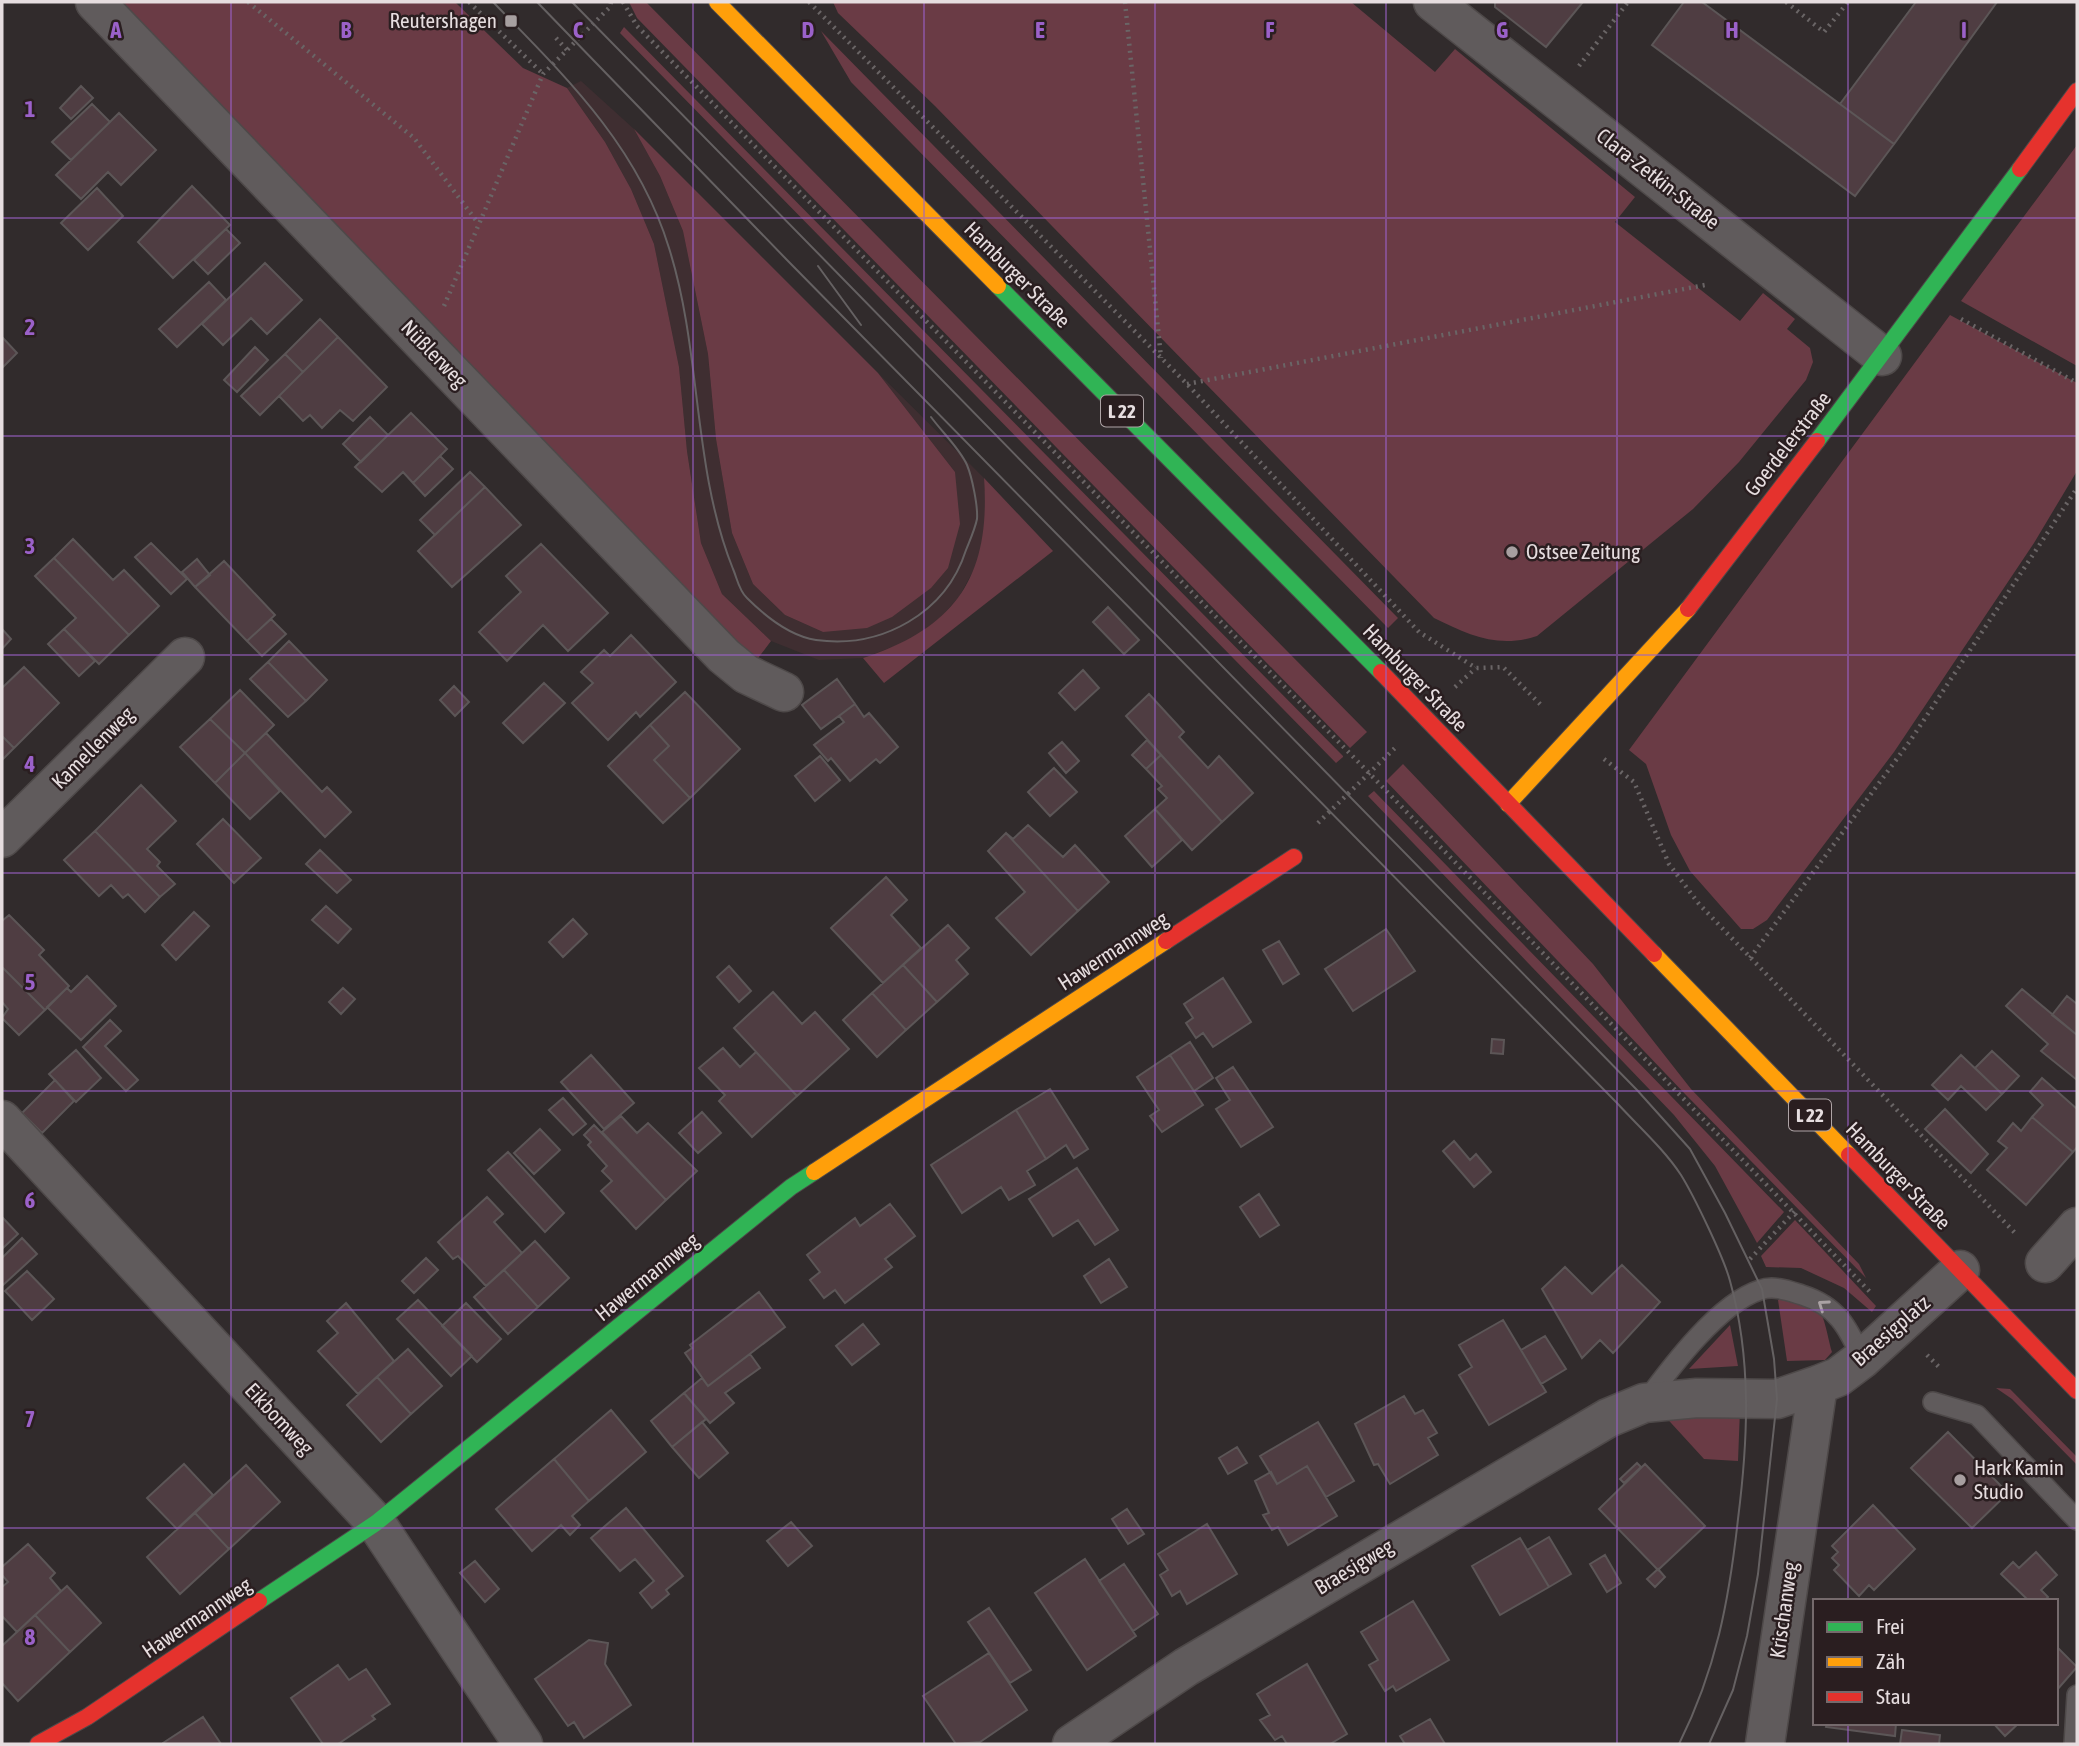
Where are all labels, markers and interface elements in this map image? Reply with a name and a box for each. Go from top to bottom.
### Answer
place label: Reutershagen [390,8,497,32]
marker: Reutershagen [503,13,519,29]
text: A [109,17,122,43]
text: B [341,17,352,43]
text: C [573,17,584,43]
text: D [802,17,815,43]
text: E [1035,17,1045,43]
text: F [1265,17,1275,43]
text: G [1496,17,1508,43]
text: H [1725,17,1739,43]
text: I [1961,17,1967,43]
text: 1 [25,96,36,122]
street label: Clara-Zetkin-Straße [1592,123,1725,234]
street label: Hamburger Straße [960,216,1076,332]
text: 2 [25,314,35,340]
street label: Nüßlerweg [397,315,473,392]
street label: Goerdelerstraße [1739,386,1835,500]
road number: L 22 [1101,396,1143,426]
text: 3 [25,533,35,559]
place label: Ostsee Zeitung [1526,539,1640,563]
marker: Ostsee Zeitung [1504,544,1520,560]
street label: Hamburger Straße [1359,619,1473,736]
street label: Kamellenweg [46,701,138,793]
text: 4 [24,751,36,777]
street label: Hawermannweg [1053,906,1172,995]
text: 5 [25,969,36,995]
road number: L 22 [1789,1100,1831,1130]
street label: Hamburger Straße [1842,1117,1956,1234]
text: 6 [25,1187,36,1213]
street label: Hawermannweg [590,1227,703,1325]
street label: Braesigplatz [1847,1290,1934,1371]
one-way arrow [1818,1301,1831,1313]
street label: Eikbomweg [241,1378,319,1459]
text: 7 [25,1406,35,1432]
place label: Hark Kamin Studio [1974,1455,2064,1503]
marker: Hark Kamin Studio [1952,1472,1968,1488]
street label: Braesigweg [1310,1533,1397,1599]
street label: Krischanweg [1764,1560,1802,1660]
street label: Hawermannweg [137,1572,255,1662]
legend [1813,1599,2058,1725]
text: Frei [1876,1614,1905,1638]
text: 8 [25,1624,36,1650]
text: Zäh [1876,1649,1905,1673]
text: Stau [1876,1684,1911,1708]

